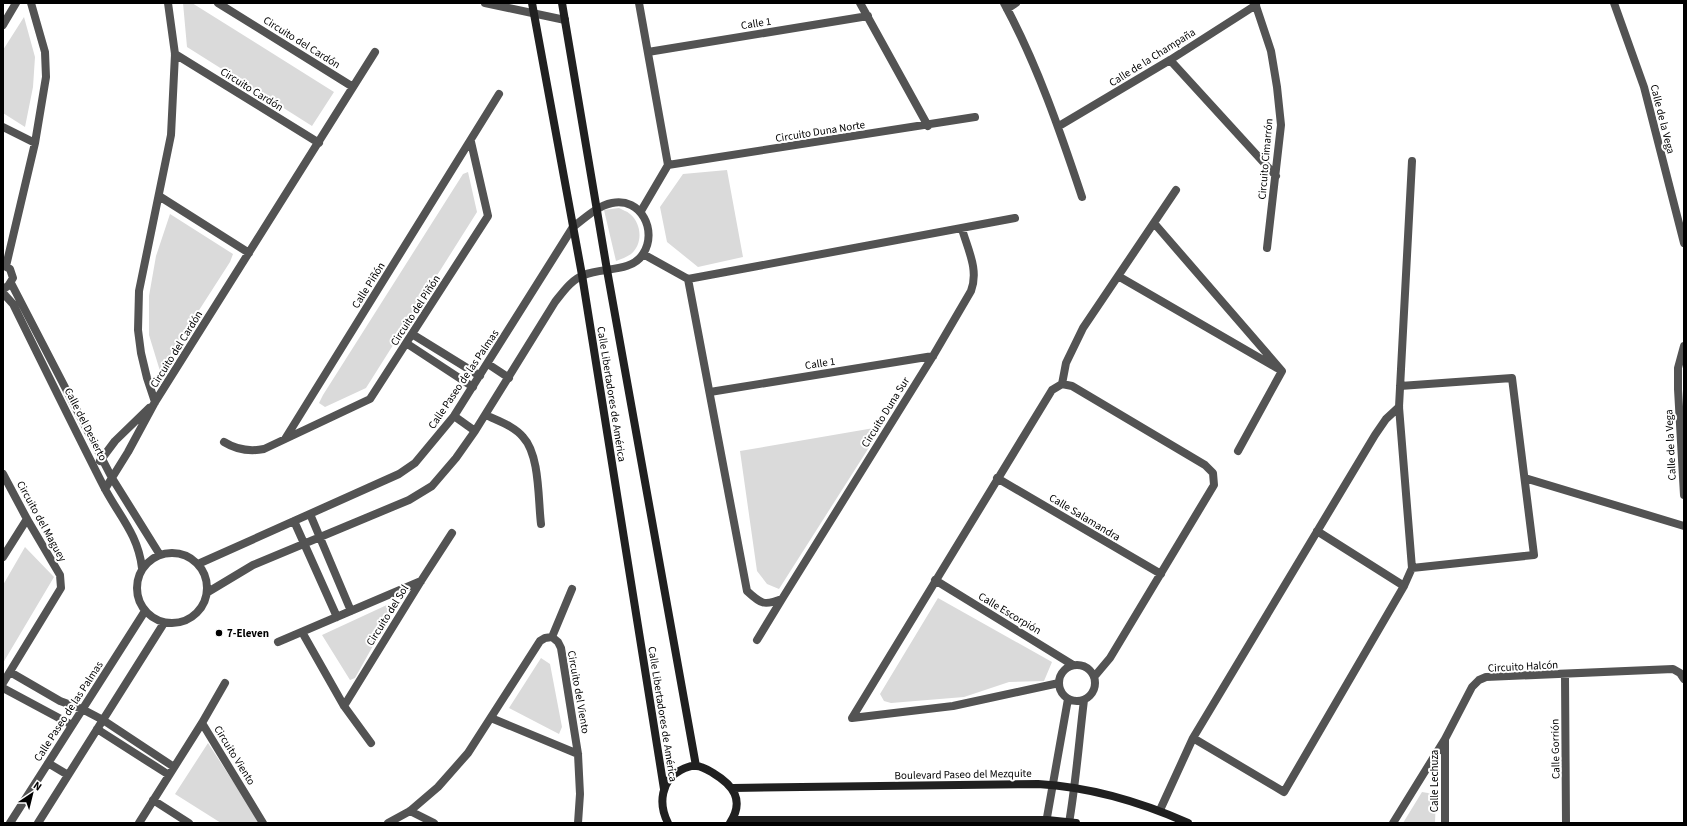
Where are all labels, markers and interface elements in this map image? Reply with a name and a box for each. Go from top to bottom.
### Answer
street label: Circuito del Cardón [260,13,343,72]
street label: Calle 1 [740,14,772,33]
street label: Calle de la Champaña [1106,25,1198,90]
street label: Circuito Cardón [217,64,286,115]
street label: Calle de la Vega [1647,83,1678,155]
street label: Circuito Duna Norte [774,117,867,146]
street label: Circuito Cimarrón [1254,118,1277,200]
street label: Calle Piñón [348,259,389,311]
street label: Circuito del Piñón [387,272,444,349]
street label: Circuito del Cardón [147,308,206,391]
street label: Calle Libertadores de América [593,325,630,463]
street label: Calle Paseo de las Palmas [425,326,503,432]
street label: Calle 1 [804,354,836,373]
street label: Circuito Duna Sur [858,374,913,450]
street label: Calle del Desierto [61,385,110,463]
street label: Calle de la Vega [1661,409,1680,481]
street label: Circuito del Maguey [13,478,70,564]
street label: Calle Salamandra [1046,490,1123,545]
street label: Circuito del Sol [363,582,412,649]
street label: Calle Escorpión [976,589,1044,638]
place label: 7-Eleven [227,626,269,641]
marker: 7-Eleven [214,628,224,638]
street label: Calle Libertadores de América [644,645,681,783]
street label: Circuito del Viento [564,649,593,735]
street label: Circuito Halcón [1487,657,1559,676]
street label: Calle Paseo de las Palmas [30,658,107,764]
street label: Calle Gorrión [1547,719,1564,779]
street label: Circuito Viento [210,723,259,788]
street label: Calle Lechuza [1427,750,1442,812]
street label: Boulevard Paseo del Mezquite [894,766,1032,783]
north arrow [12,774,52,814]
text: N [30,778,45,794]

